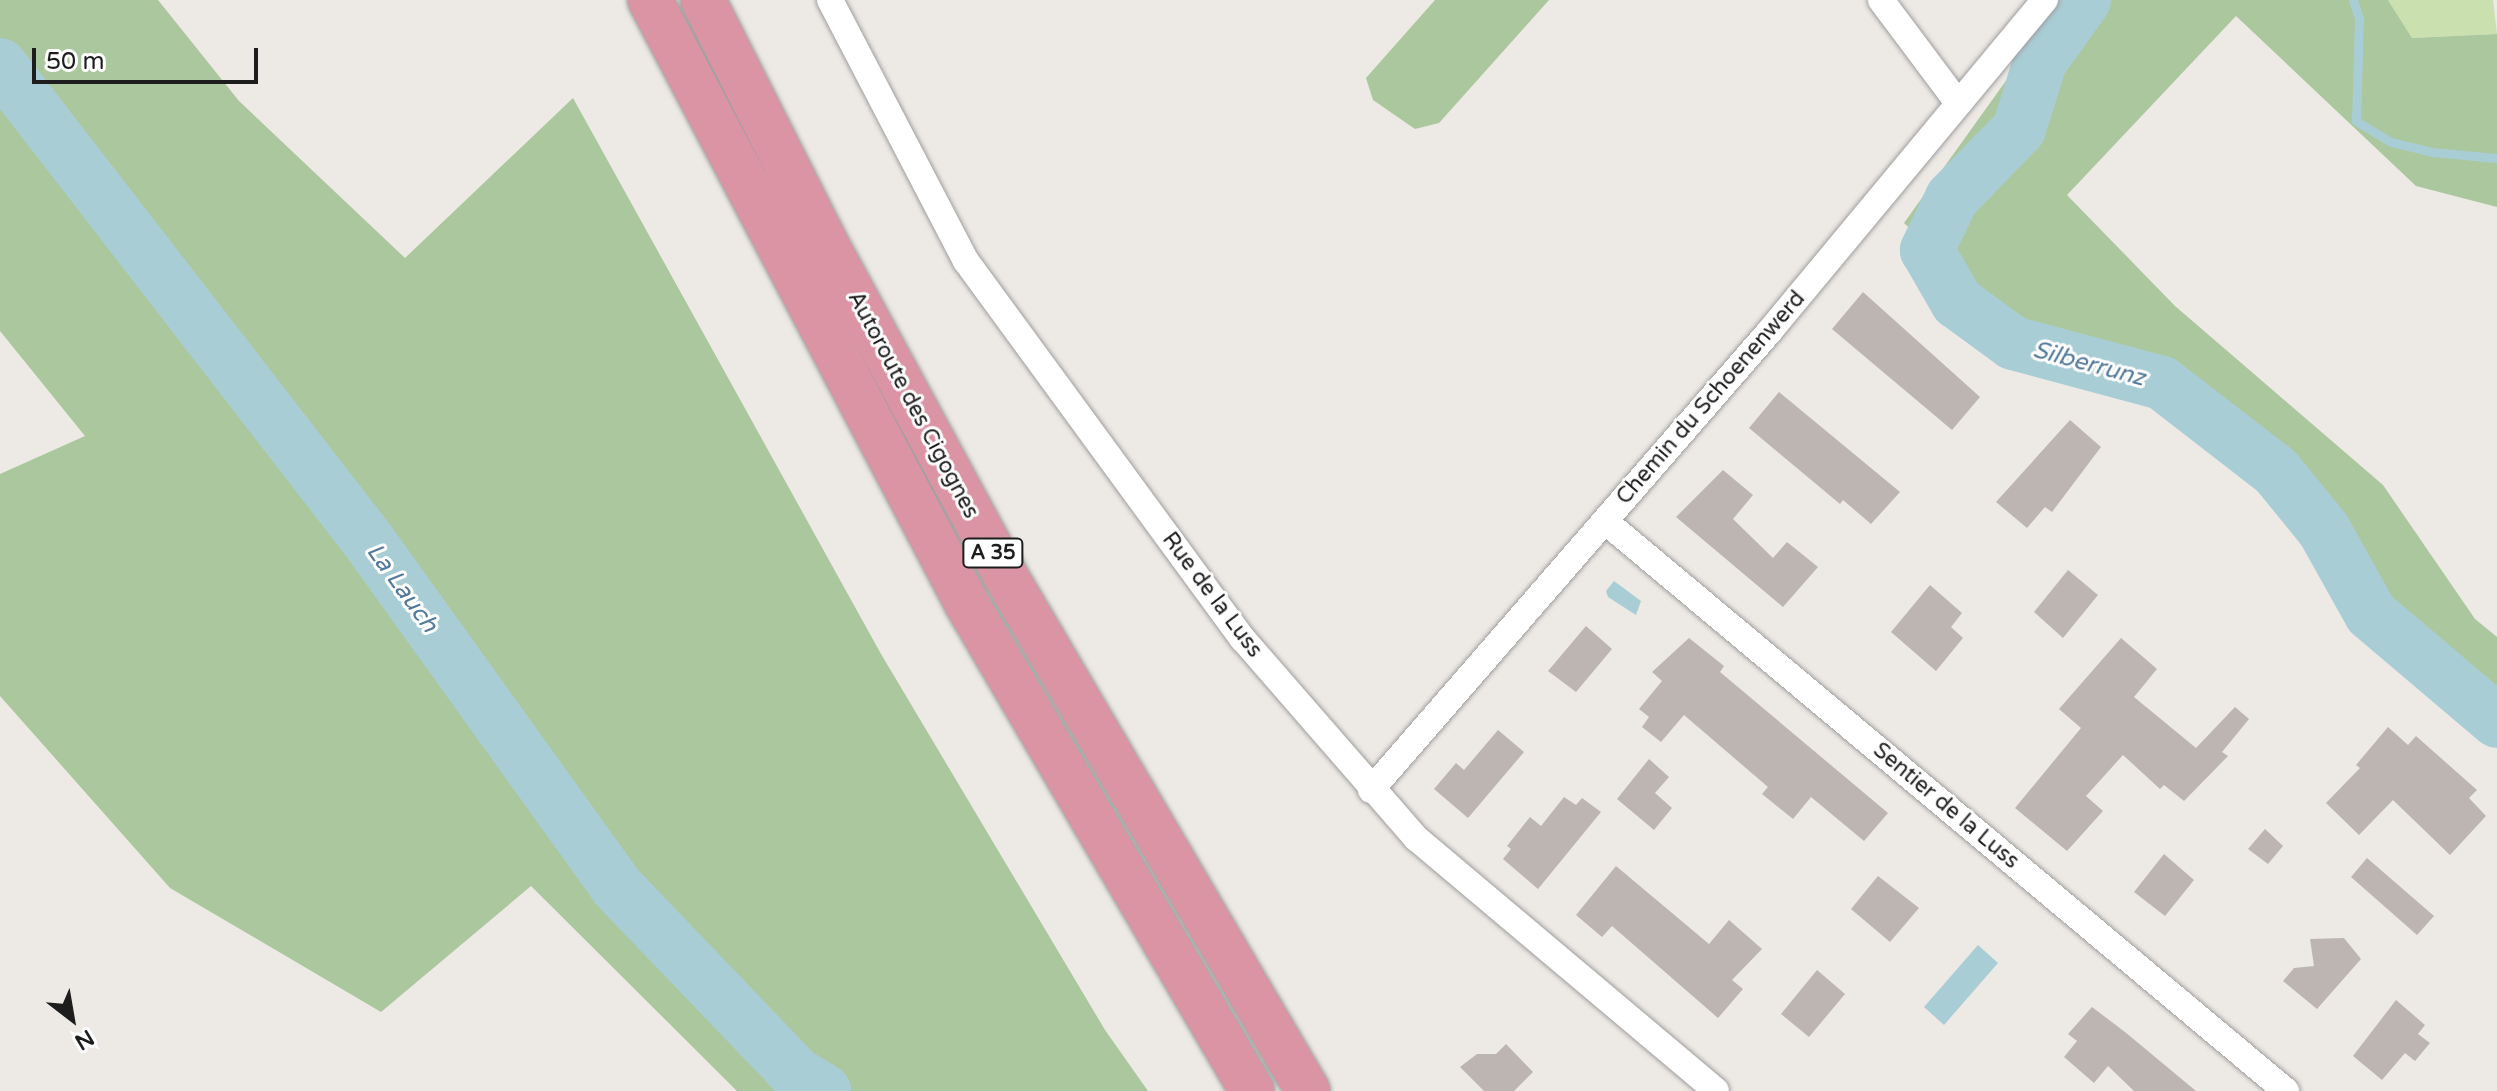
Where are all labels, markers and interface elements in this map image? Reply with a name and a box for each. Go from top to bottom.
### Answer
scale bar [36,32,262,82]
text: 50 m [46,47,104,76]
street label: Chemin du Schoenenwerd [1611,286,1811,510]
street label: Autoroute des Cigognes [842,287,984,523]
water label: Silberrunz [2030,335,2148,393]
street label: Rue de la Luss [1156,527,1268,663]
road number: A 35 [961,537,1025,569]
water label: La Lauch [360,538,444,638]
street label: Sentier de la Luss [1868,737,2024,875]
north arrow [32,979,112,1059]
text: N [70,1024,99,1055]

